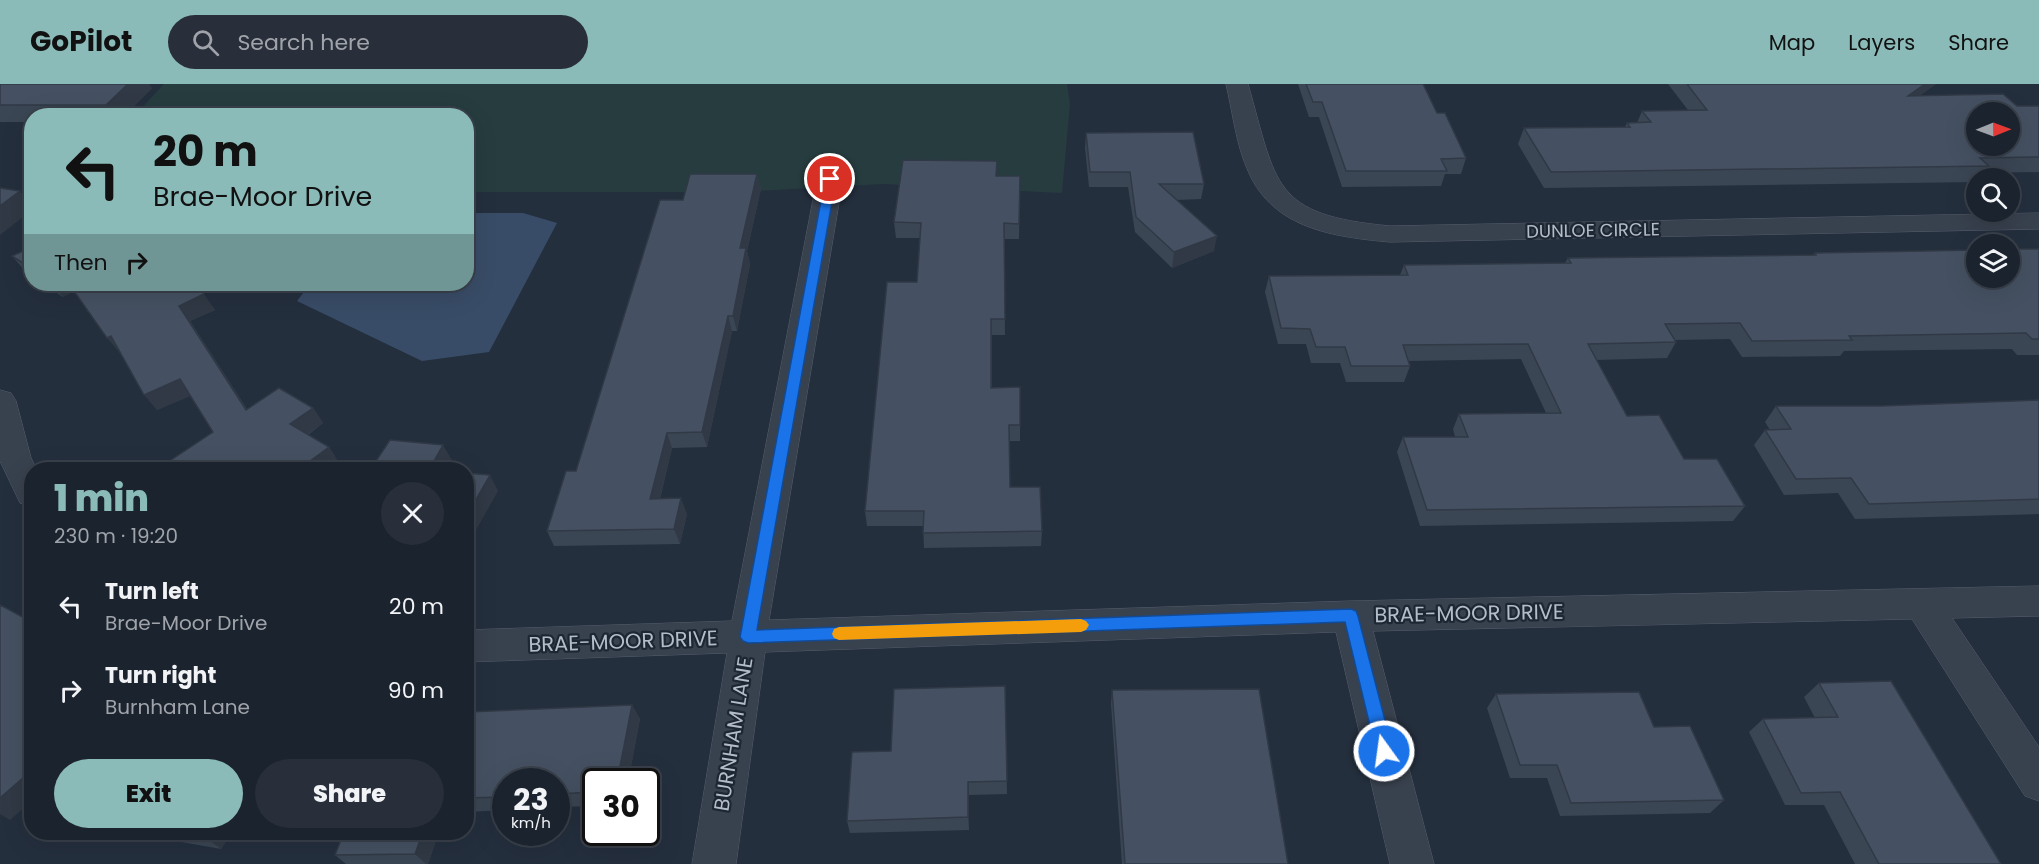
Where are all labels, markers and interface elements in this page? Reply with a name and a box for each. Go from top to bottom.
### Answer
search box [168,15,588,69]
text: GoPilot [30,22,132,61]
icon: search [189,26,222,59]
text: Search here [237,27,370,58]
text: Map [1769,28,1815,57]
text: Layers [1848,28,1915,57]
text: Share [1948,28,2009,57]
north arrow [1966,102,2020,156]
map controls [1966,102,2020,288]
text: 20 m [153,122,258,181]
icon: left [54,132,132,210]
pin [804,153,855,204]
icon: arrive [813,162,846,195]
button: search [1966,168,2020,222]
text: Brae-Moor Drive [153,178,372,215]
street label: DUNLOE CIRCLE [1526,216,1660,244]
button: layers [1966,234,2020,288]
icon: right [120,246,153,279]
text: Then [54,247,108,278]
text: 1 min [54,473,149,524]
button: close [381,482,444,545]
text: 230 m · 19:20 [54,522,178,550]
text: Turn left [105,576,199,607]
icon: left [54,590,87,623]
text: 20 m [389,591,444,622]
street label: BRAE-MOOR DRIVE [1374,597,1564,629]
text: Brae-Moor Drive [105,609,267,637]
street label: BRAE-MOOR DRIVE [528,623,718,659]
street label: BURNHAM LANE [706,655,760,813]
text: Turn right [105,660,216,691]
icon: right [54,674,87,707]
text: 90 m [388,675,444,706]
text: Burnham Lane [105,693,250,721]
position arrow [1352,719,1416,783]
button: Exit [54,759,243,828]
button: Share [255,759,444,828]
speed limit sign: 30 [582,768,660,846]
text: 23 [513,778,549,821]
text: km/h [511,812,551,833]

